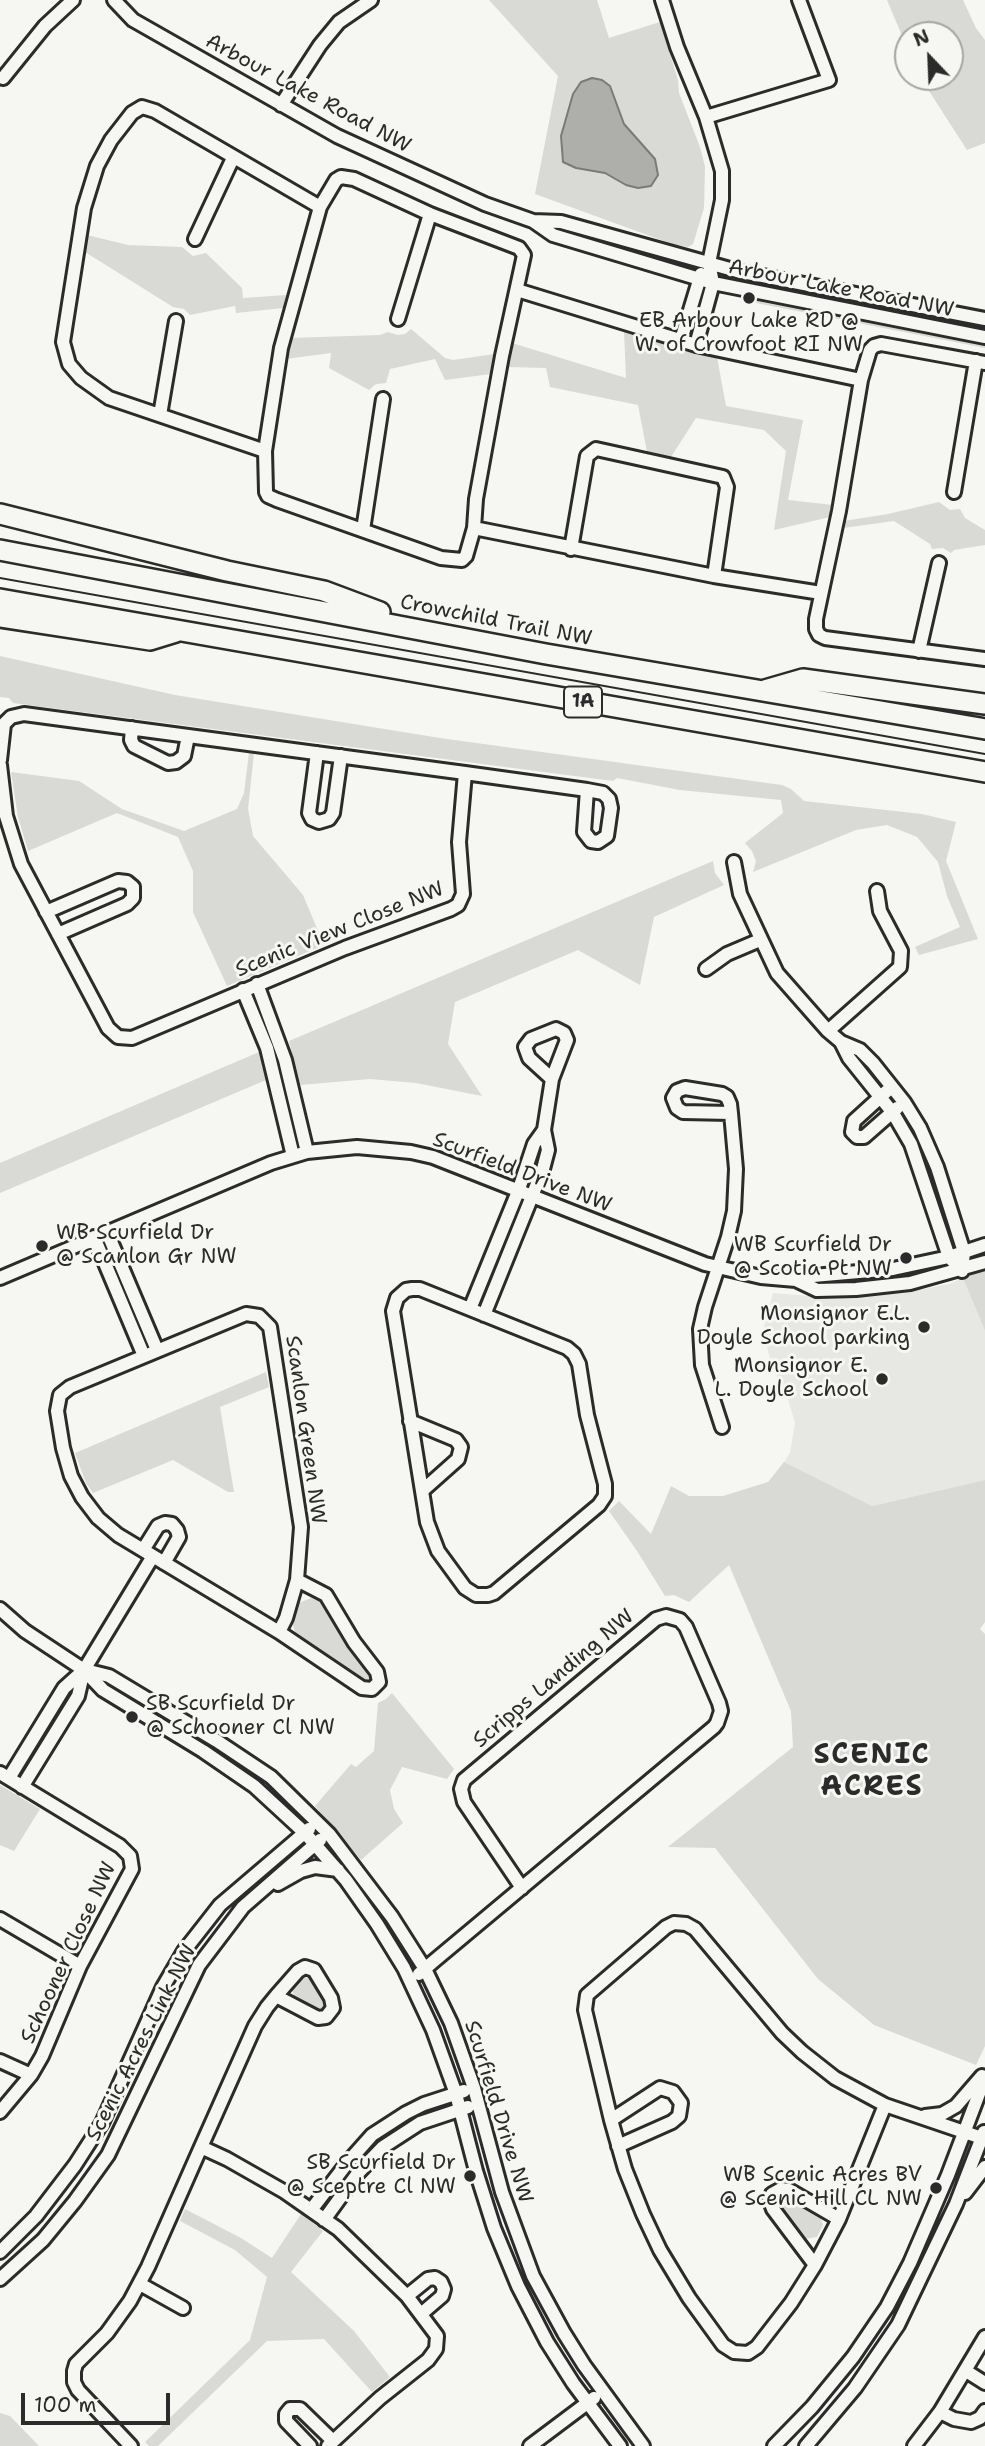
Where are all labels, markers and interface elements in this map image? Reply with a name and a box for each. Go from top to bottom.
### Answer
north arrow [894,21,964,91]
text: N [910,24,933,52]
street label: Arbour Lake Road NW [201,29,415,159]
street label: Arbour Lake Road NW [726,255,956,323]
marker: EB Arbour Lake RD @ W. of Crowfoot RI NW [741,290,757,306]
place label: EB Arbour Lake RD @ W. of Crowfoot RI NW [635,309,863,359]
street label: Crowchild Trail NW [398,590,594,652]
road number: 1A [564,687,602,718]
street label: Scenic View Close NW [232,877,448,983]
street label: Scurfield Drive NW [429,1127,615,1219]
place label: WB Scurfield Dr @ Scanlon Gr NW [56,1221,237,1271]
place label: WB Scurfield Dr @ Scotia Pt NW [733,1233,892,1283]
marker: WB Scurfield Dr @ Scanlon Gr NW [34,1238,50,1254]
marker: WB Scurfield Dr @ Scotia Pt NW [898,1250,914,1266]
place label: Monsignor E.L. Doyle School parking [697,1302,910,1352]
marker: Monsignor E.L. Doyle School parking [916,1319,932,1335]
street label: Scanlon Green NW [279,1334,331,1526]
place label: Monsignor E. L. Doyle School [715,1354,868,1404]
marker: Monsignor E. L. Doyle School [874,1371,890,1387]
street label: Scripps Landing NW [468,1604,640,1754]
place label: SB Scurfield Dr @ Schooner Cl NW [146,1692,335,1742]
marker: SB Scurfield Dr @ Schooner Cl NW [124,1709,140,1725]
district label: SCENIC ACRES [814,1739,930,1805]
street label: Schooner Close NW [16,1858,122,2048]
street label: Scenic Acres Link NW [81,1940,203,2146]
street label: Scurfield Drive NW [458,2018,538,2206]
place label: SB Scurfield Dr @ Sceptre Cl NW [287,2151,456,2201]
place label: WB Scenic Acres BV @ Scenic Hill CL NW [719,2163,922,2213]
marker: SB Scurfield Dr @ Sceptre Cl NW [462,2168,478,2184]
marker: WB Scenic Acres BV @ Scenic Hill CL NW [928,2180,944,2196]
scale bar [24,2380,173,2424]
text: 100 m [34,2391,97,2419]

